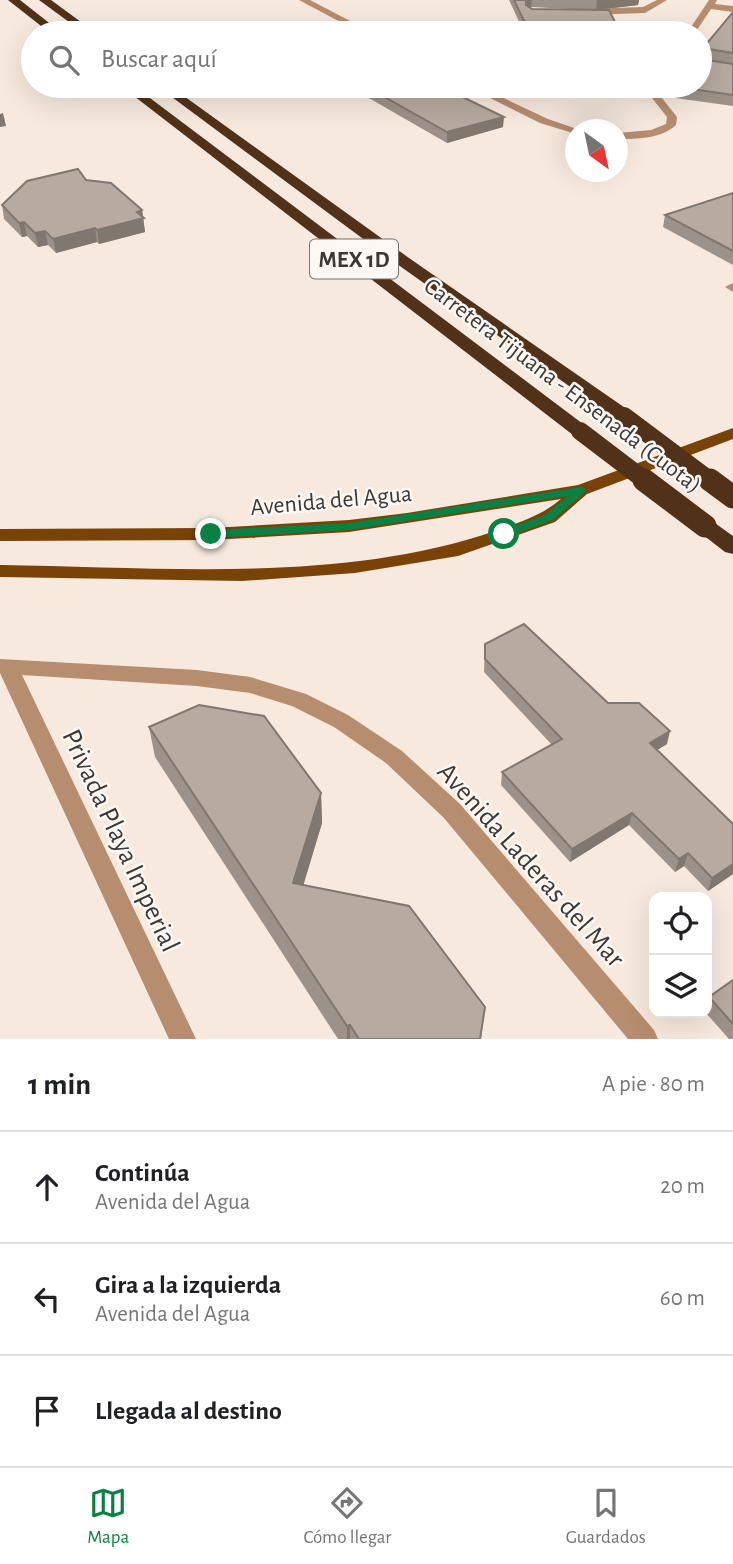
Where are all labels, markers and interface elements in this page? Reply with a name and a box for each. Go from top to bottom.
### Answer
search box [21,21,712,98]
icon: search [45,41,83,79]
text: Buscar aquí [101,46,217,72]
north arrow [565,119,628,182]
road number: MEX 1D [310,240,398,278]
street label: Carretera Tijuana - Ensenada (Cuota) [419,274,706,498]
street label: Avenida del Agua [249,482,413,520]
route end [195,518,226,549]
route start [488,518,519,549]
street label: Privada Playa Imperial [56,725,184,956]
street label: Avenida Laderas del Mar [432,758,629,973]
map controls [649,892,712,1018]
button: locate [649,892,712,955]
button: layers [649,955,712,1018]
text: 1 min [28,1070,91,1100]
text: A pie · 80 m [602,1073,705,1096]
text: Continúa [95,1160,190,1186]
icon: ahead [28,1168,66,1206]
text: 20 m [660,1175,705,1198]
text: Avenida del Agua [95,1191,250,1214]
text: Gira a la izquierda [95,1272,281,1298]
icon: left [28,1280,66,1318]
text: 60 m [660,1287,705,1310]
text: Avenida del Agua [95,1303,250,1326]
icon: arrive [28,1392,66,1430]
text: Llegada al destino [95,1398,282,1424]
tab: Mapa [87,1484,129,1549]
tab: Cómo llegar [303,1484,391,1549]
tab: Guardados [566,1484,646,1549]

